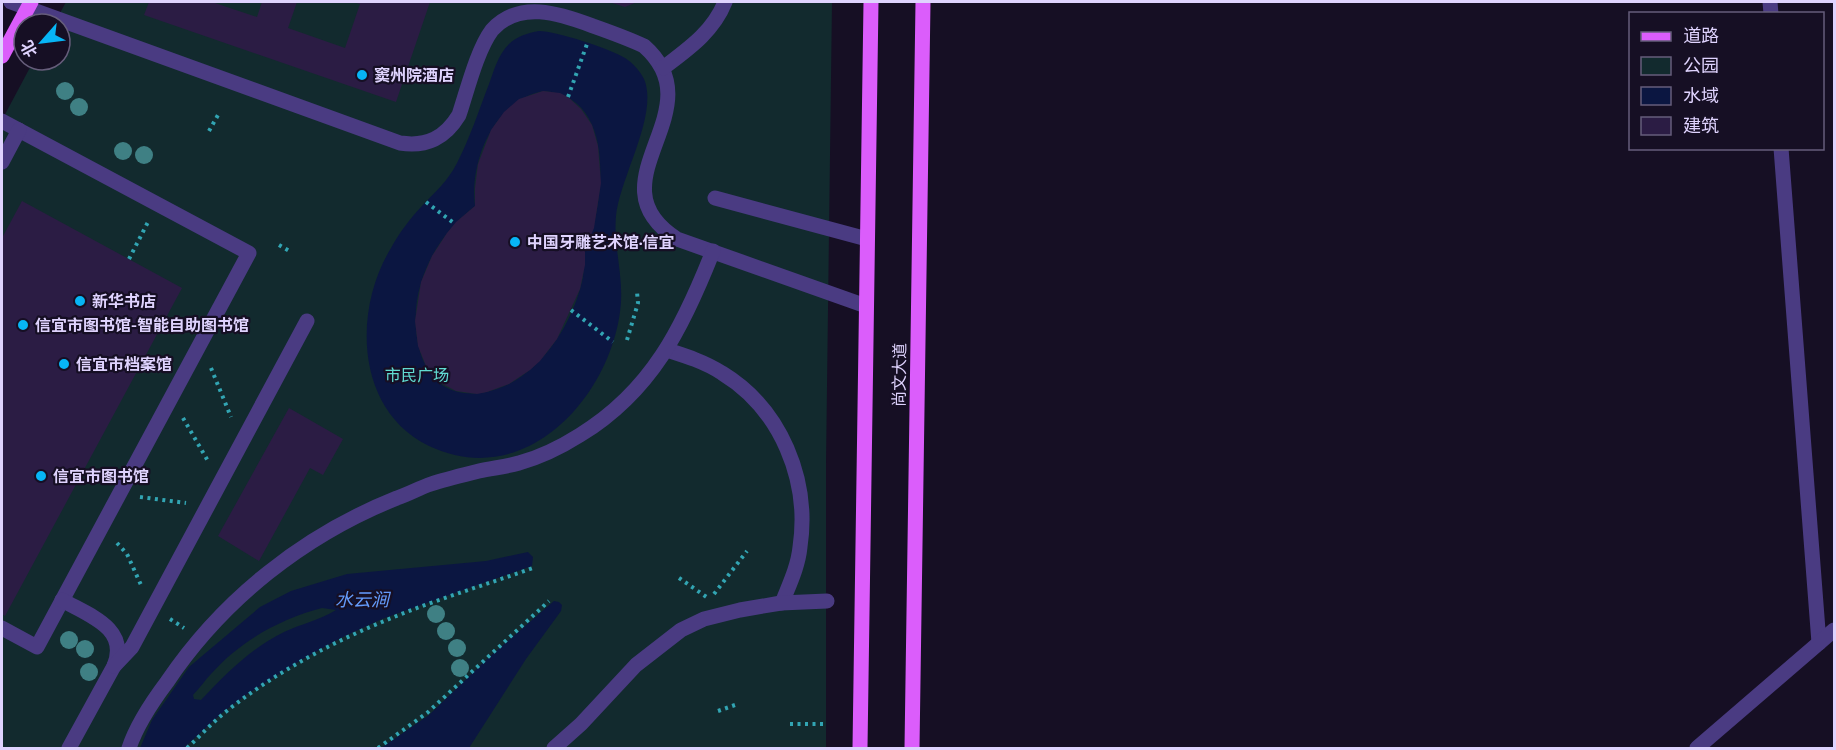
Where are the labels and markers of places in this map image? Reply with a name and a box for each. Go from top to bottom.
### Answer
place label: 窦州院酒店 [374,66,454,85]
marker: 窦州院酒店 [355,68,369,82]
place label: 中国牙雕艺术馆·信宜 [527,233,674,252]
marker: 中国牙雕艺术馆·信宜 [508,235,522,249]
place label: 新华书店 [92,292,156,311]
marker: 新华书店 [73,294,87,308]
place label: 信宜市图书馆-智能自助图书馆 [35,316,249,335]
marker: 信宜市图书馆-智能自助图书馆 [16,318,30,332]
place label: 信宜市档案馆 [76,355,172,374]
marker: 信宜市档案馆 [57,357,71,371]
place label: 信宜市图书馆 [53,467,149,486]
marker: 信宜市图书馆 [34,469,48,483]

